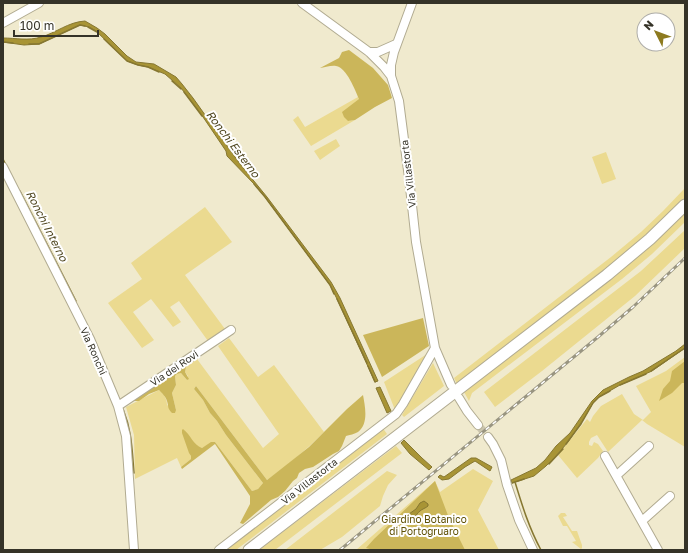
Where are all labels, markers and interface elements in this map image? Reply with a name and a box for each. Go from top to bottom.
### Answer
scale bar [14,12,98,38]
north arrow [636,12,676,52]
text: 100 m [20,18,54,33]
text: N [641,18,656,32]
water label: Ronchi Esterno [204,108,264,181]
street label: Via Villastorta [398,140,418,208]
water label: Ronchi Interno [24,188,72,265]
street label: Via Ronchi [78,325,110,377]
street label: Via dei Rovi [148,348,200,388]
street label: Via Villastorta [279,455,339,507]
park label: Giardino Botanico di Portogruaro [381,513,467,537]

